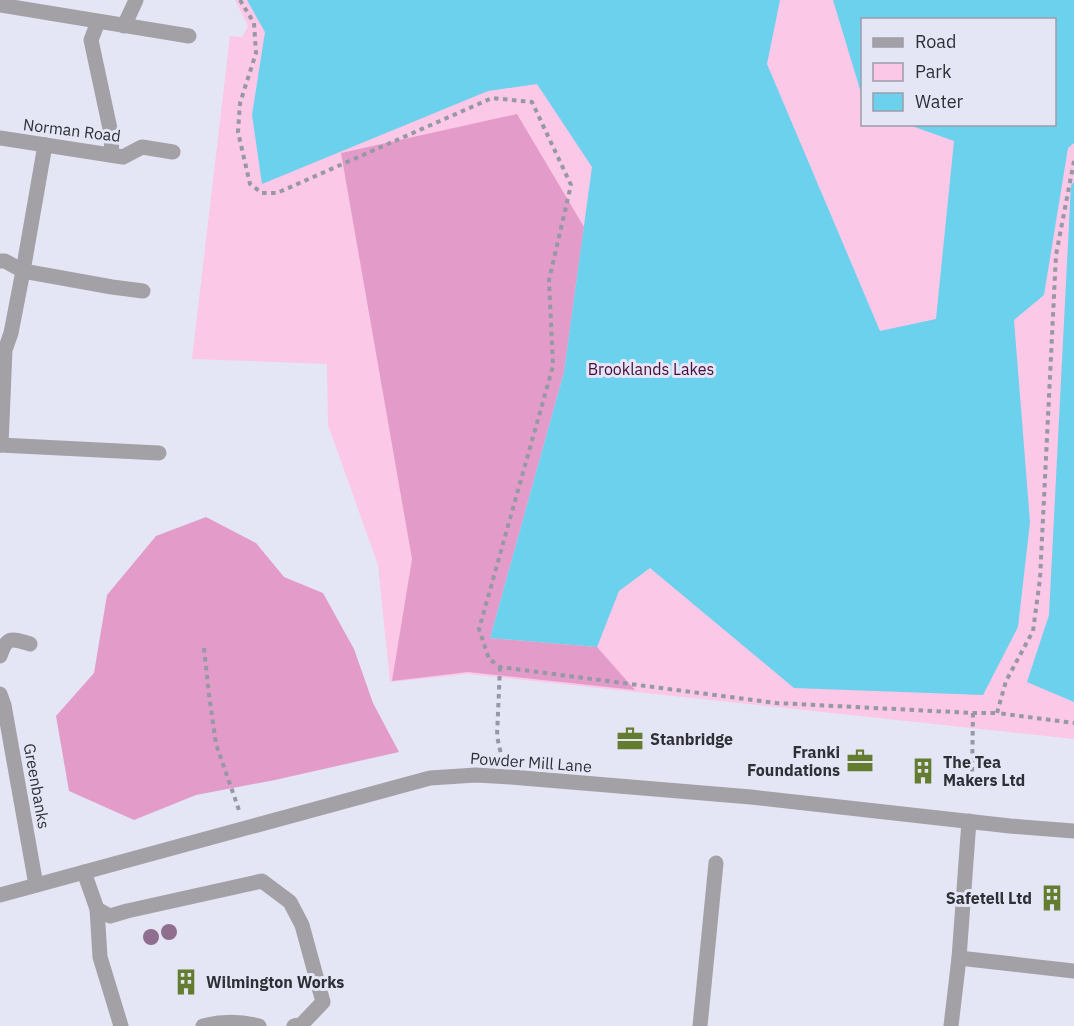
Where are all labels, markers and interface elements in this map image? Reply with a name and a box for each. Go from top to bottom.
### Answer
legend [861,18,1056,126]
text: Road [915,30,956,53]
text: Park [915,60,952,83]
text: Water [915,90,964,113]
street label: Norman Road [22,114,122,146]
park label: Brooklands Lakes [588,359,714,379]
office icon: Stanbridge [615,724,645,754]
place label: Stanbridge [650,729,733,749]
street label: Greenbanks [20,742,54,830]
place label: Franki Foundations [747,742,840,780]
office icon: Franki Foundations [845,746,875,776]
street label: Powder Mill Lane [469,748,593,776]
place label: The Tea Makers Ltd [943,752,1025,790]
building icon: The Tea Makers Ltd [908,756,938,786]
building icon: Safetell Ltd [1037,883,1067,913]
place label: Safetell Ltd [946,888,1032,908]
building icon: Wilmington Works [171,967,201,997]
place label: Wilmington Works [206,972,344,992]

